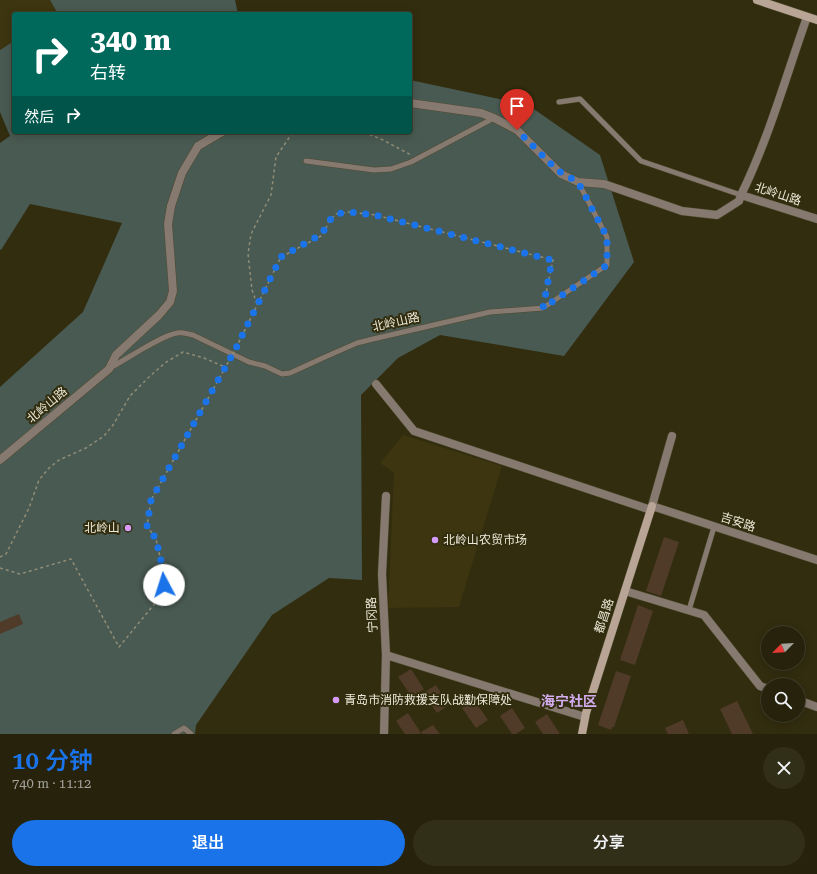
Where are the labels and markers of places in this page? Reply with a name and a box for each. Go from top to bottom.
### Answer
pin [500,89,534,130]
place label: 北岭山 [84,521,120,535]
marker: 北岭山 [123,523,133,533]
place label: 北岭山农贸市场 [443,533,527,547]
marker: 北岭山农贸市场 [430,535,440,545]
place label: 青岛市消防救援支队战勤保障处 [344,693,512,707]
marker: 青岛市消防救援支队战勤保障处 [331,695,341,705]

